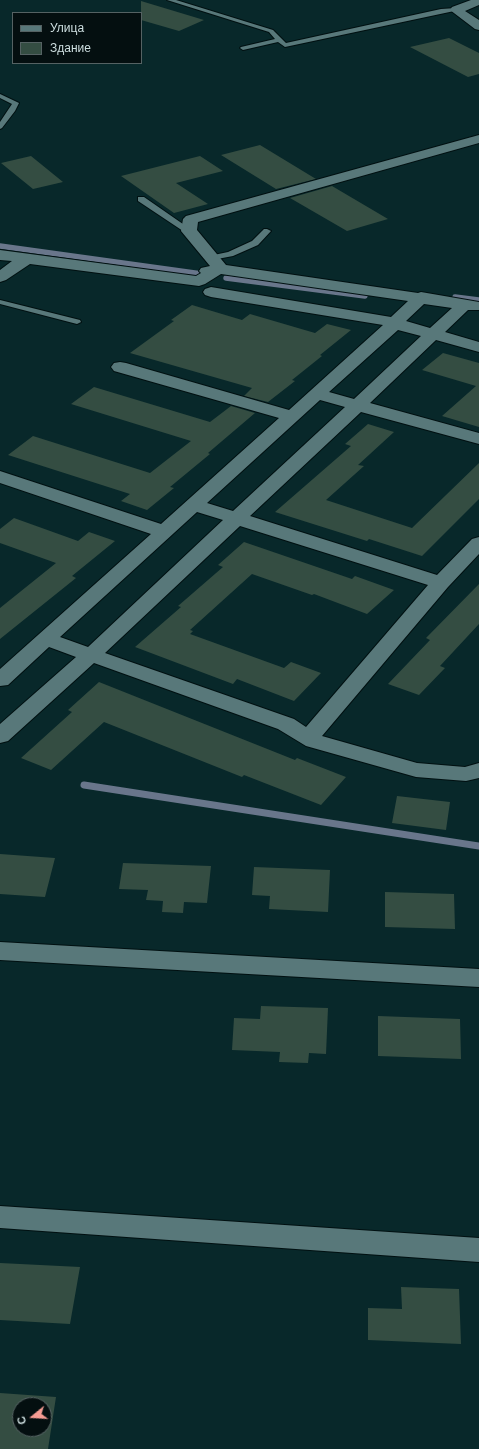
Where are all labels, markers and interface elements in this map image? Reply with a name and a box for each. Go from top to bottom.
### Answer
legend [12,12,142,64]
text: Улица [50,21,84,35]
text: Здание [50,41,91,55]
north arrow [12,1397,52,1437]
text: С [15,1415,28,1426]

